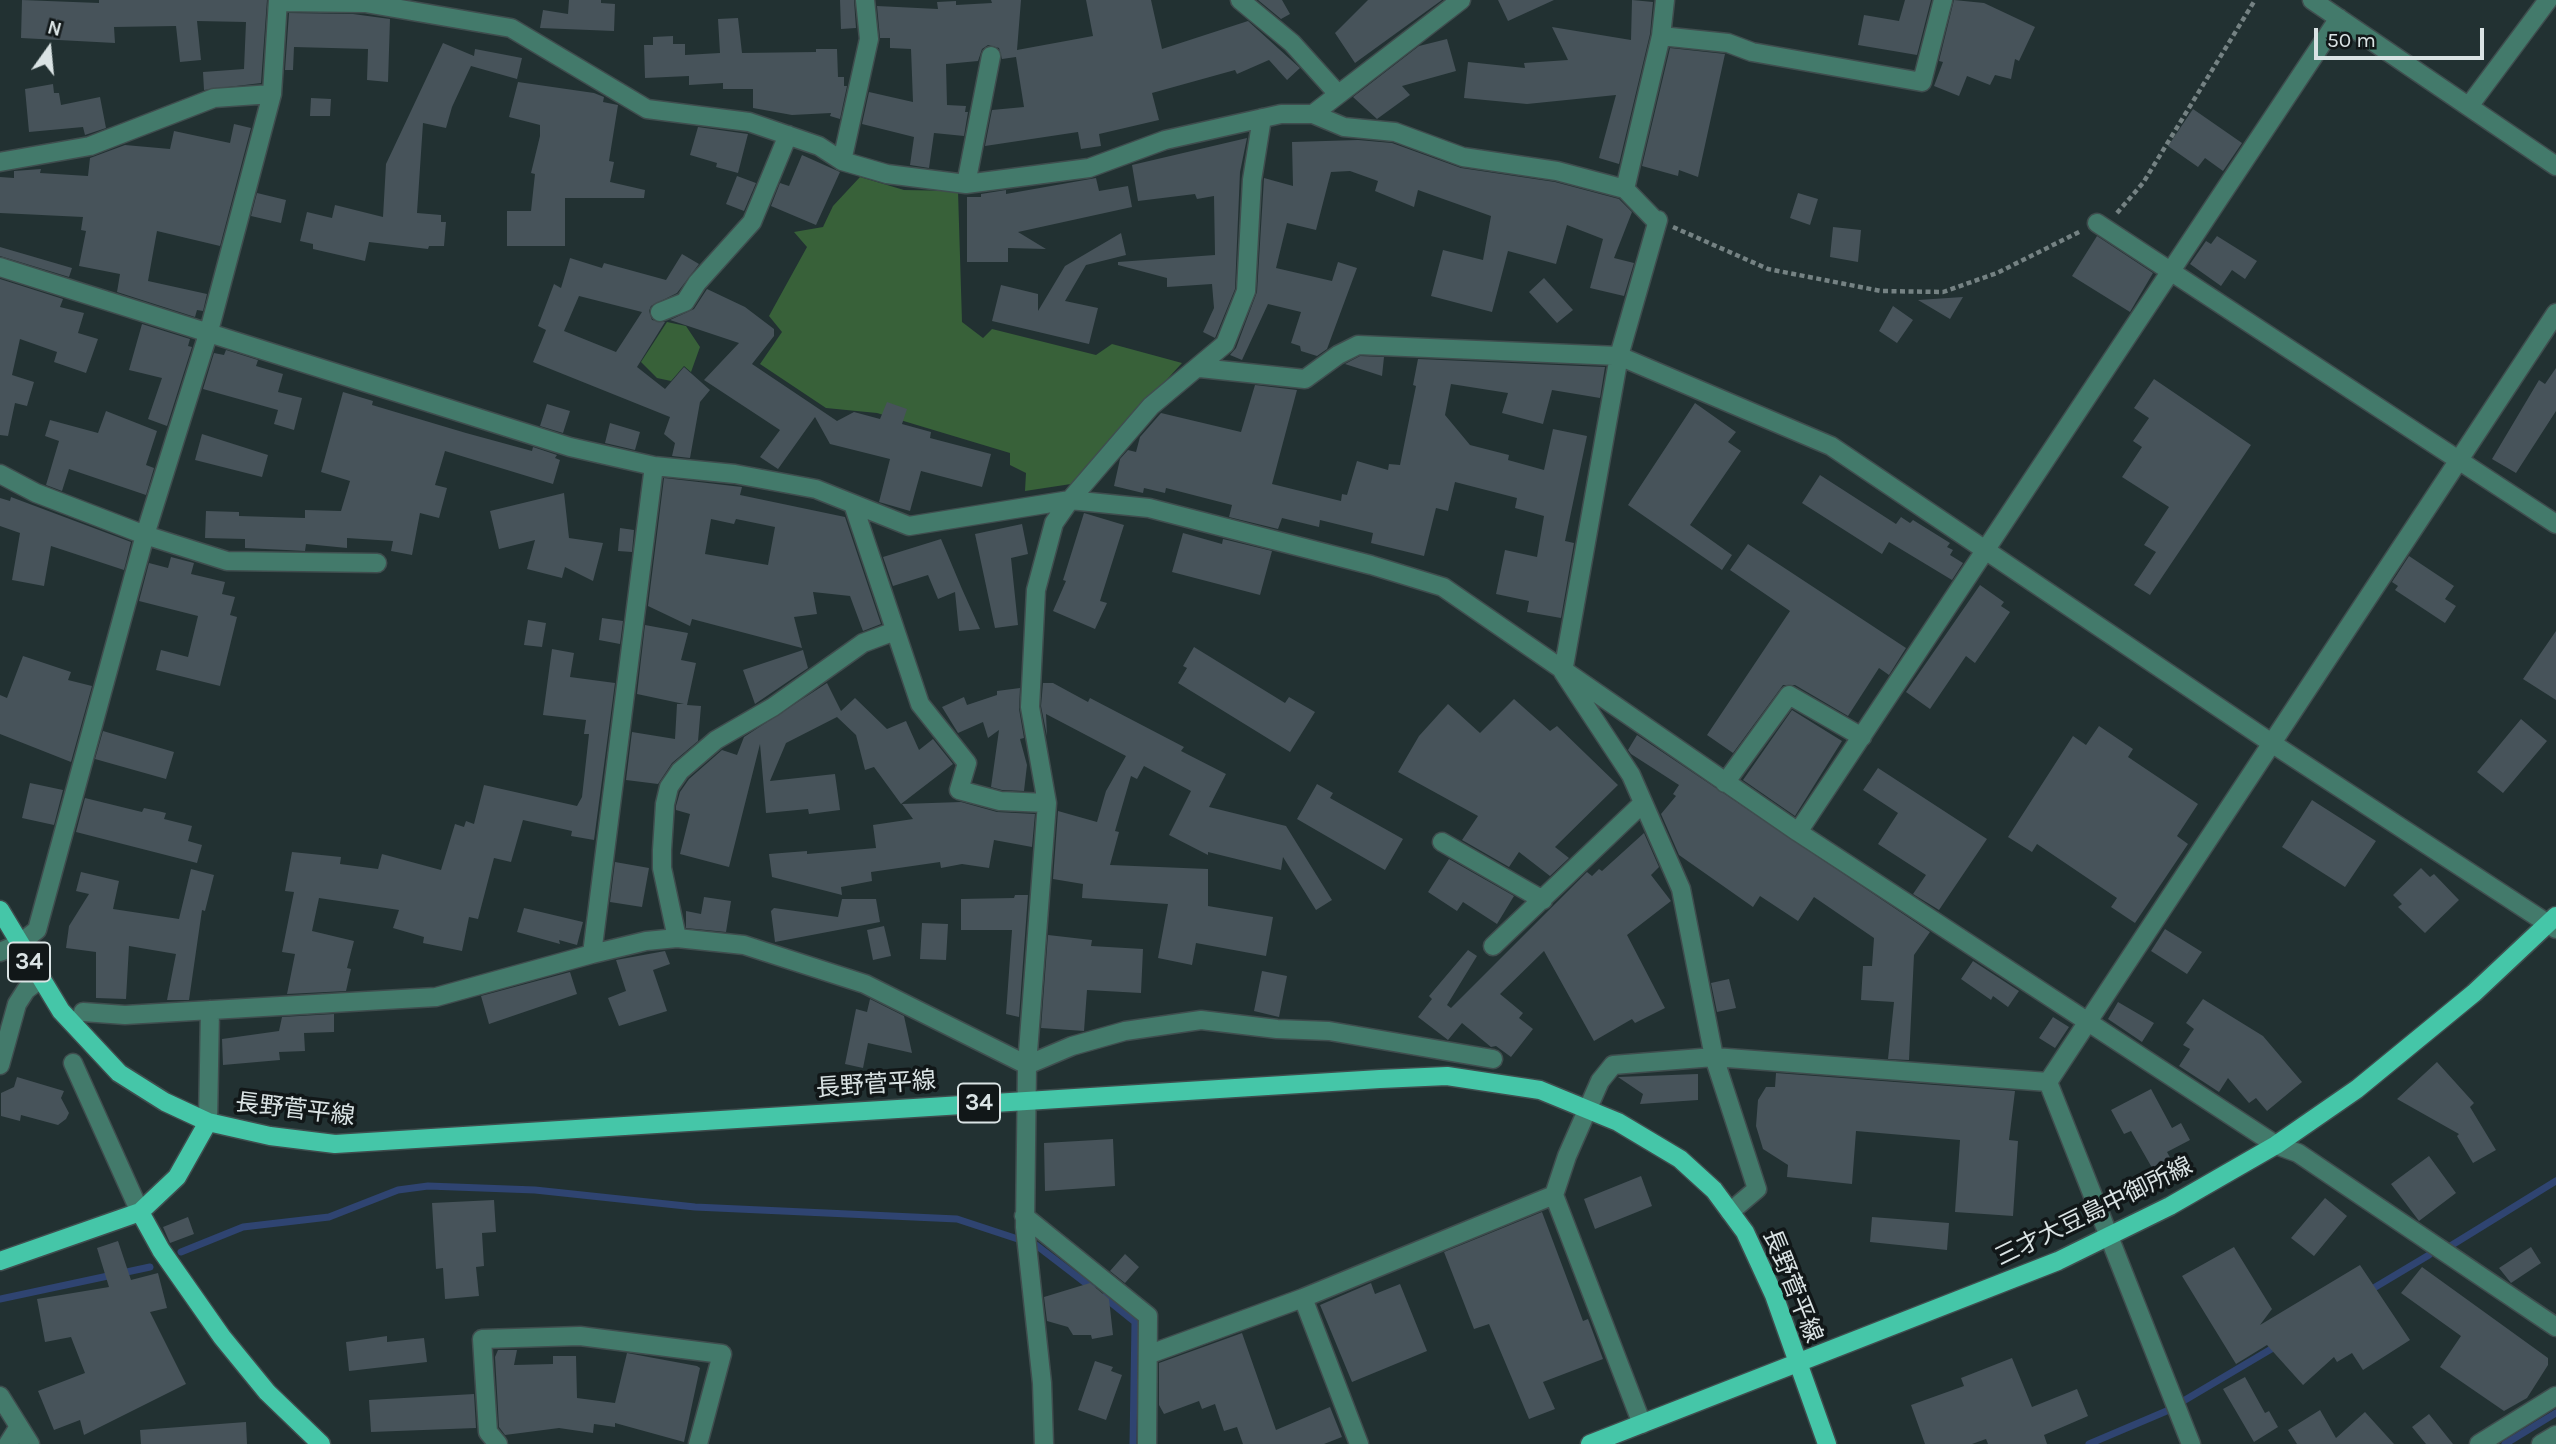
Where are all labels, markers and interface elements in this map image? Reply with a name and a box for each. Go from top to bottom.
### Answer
north arrow [14,14,84,84]
scale bar [2318,14,2488,58]
text: N [45,16,64,41]
text: 50 m [2327,28,2376,52]
road number: 34 [8,942,50,981]
street label: 長野菅平線 [815,1066,937,1104]
road number: 34 [958,1084,1000,1122]
street label: 長野菅平線 [234,1088,356,1132]
street label: 三才大豆島中御所線 [1991,1152,2197,1272]
street label: 長野菅平線 [1756,1225,1828,1347]

